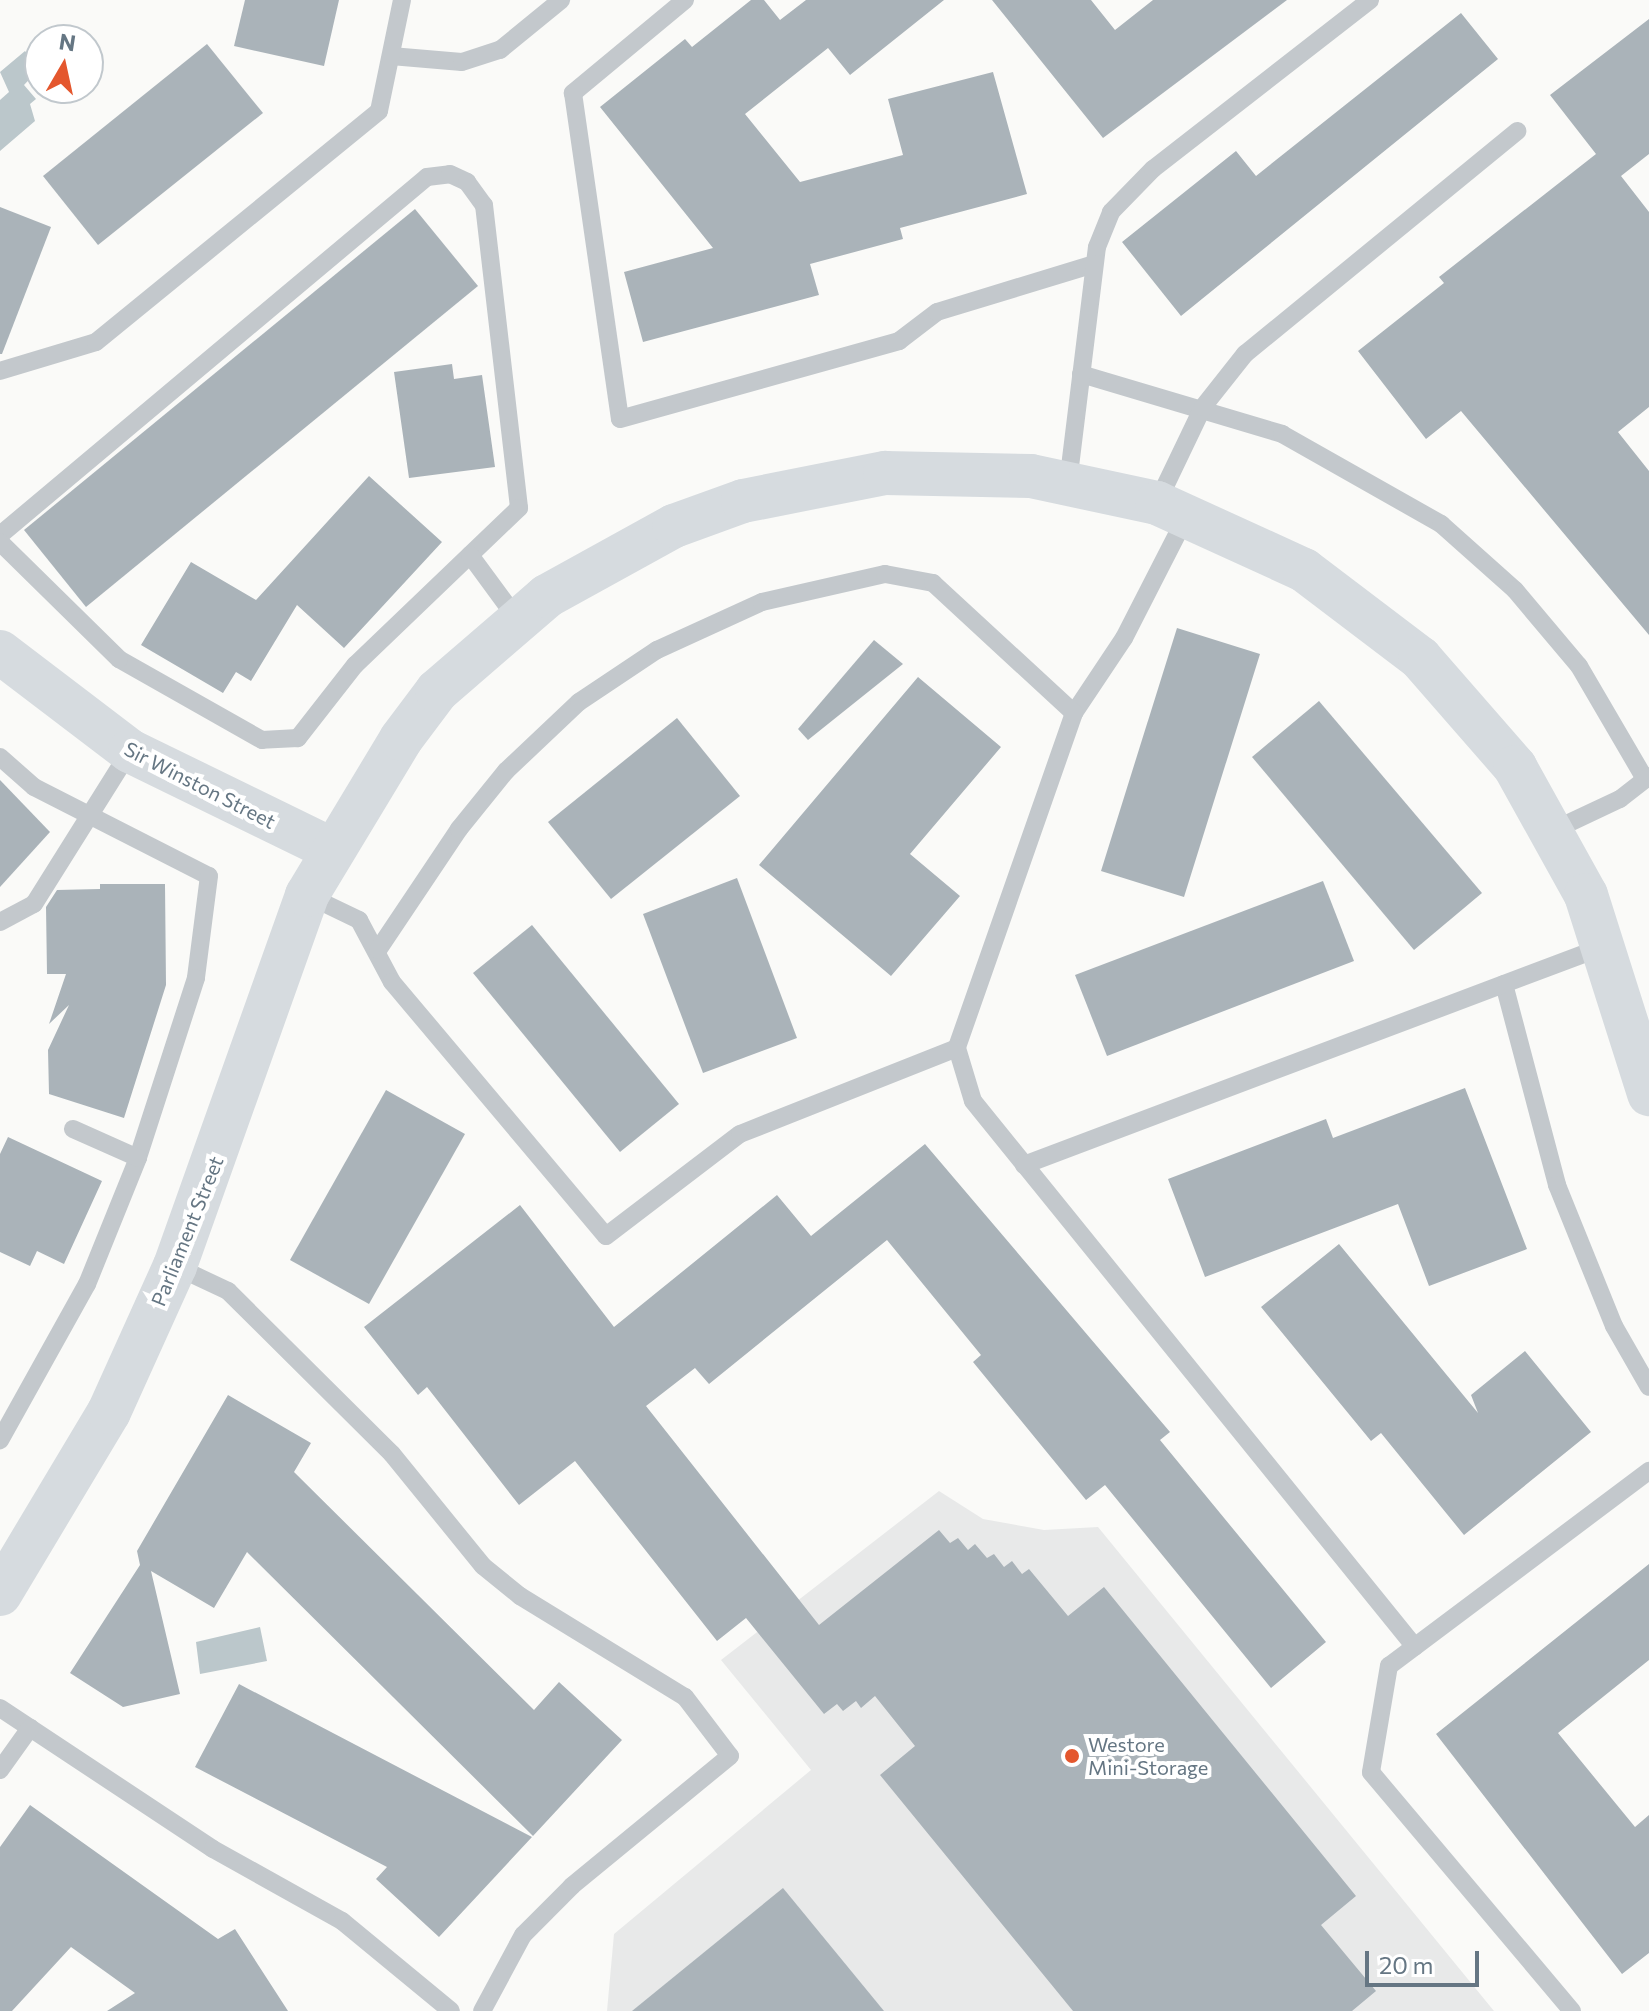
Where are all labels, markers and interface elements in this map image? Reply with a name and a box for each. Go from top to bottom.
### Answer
north arrow [24,24,104,104]
text: N [57,27,78,56]
street label: Sir Winston Street [120,736,280,834]
street label: Parliament Street [146,1152,228,1310]
place label: Westore Mini-Storage [1088,1732,1208,1779]
marker: Westore Mini-Storage [1063,1747,1081,1765]
scale bar [1369,1935,1483,1985]
text: 20 m [1379,1950,1433,1979]

